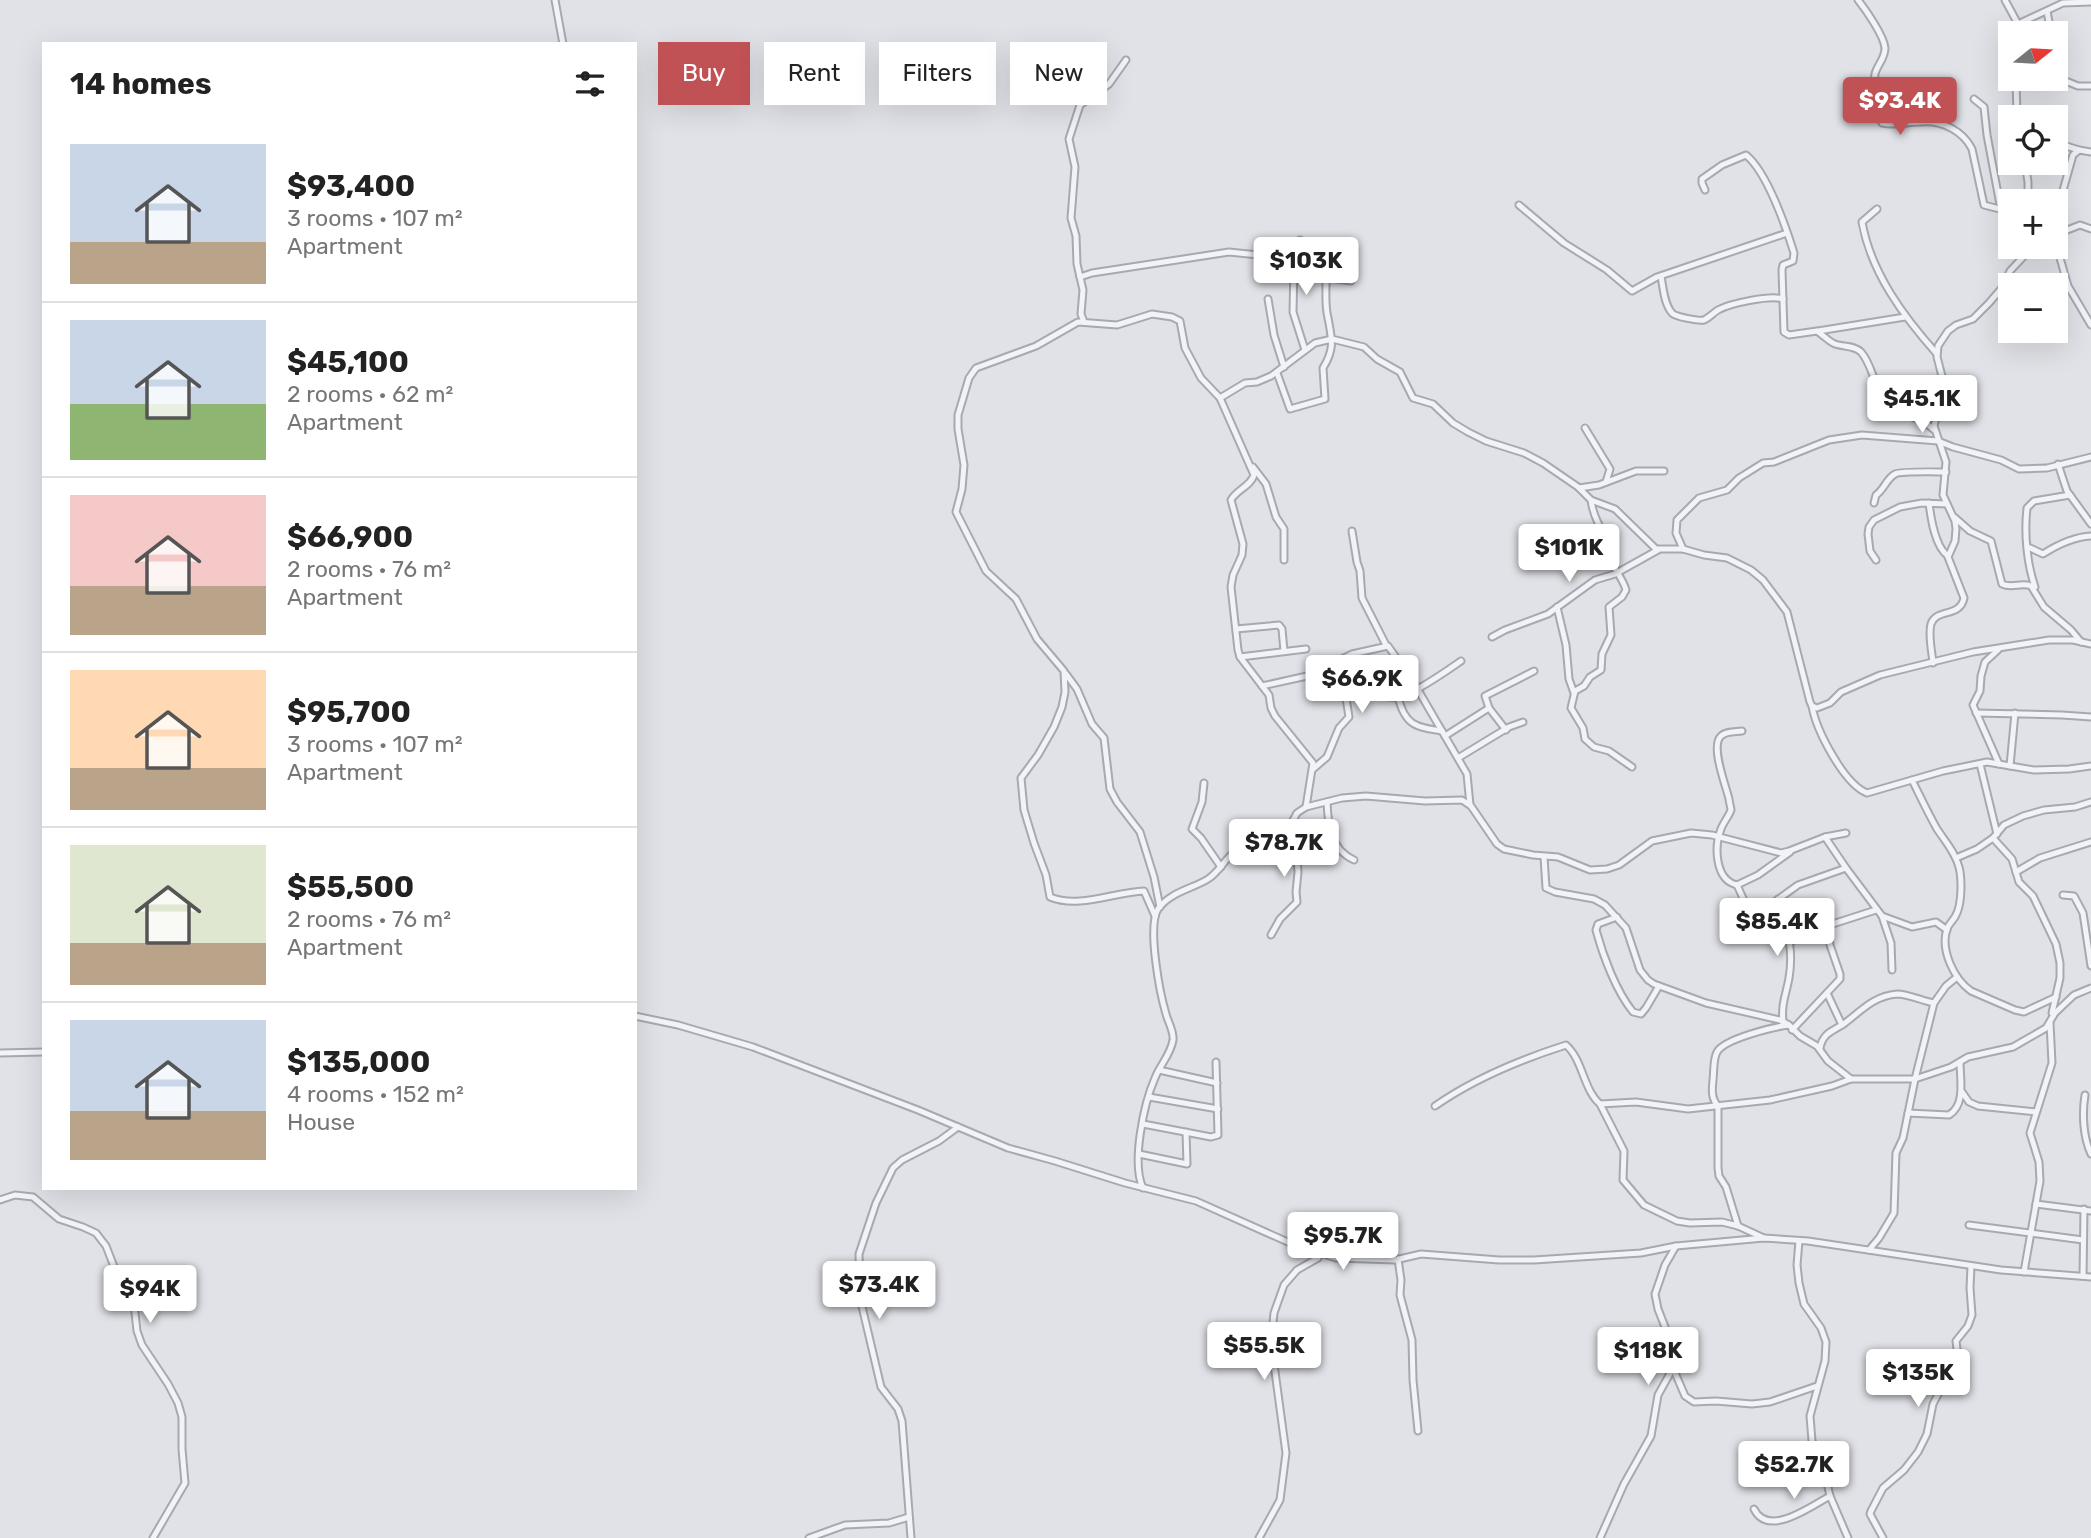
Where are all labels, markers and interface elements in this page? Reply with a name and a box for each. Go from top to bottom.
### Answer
north arrow [1998,21,2068,91]
map controls [1998,21,2068,343]
chip: Buy [658,42,750,105]
chip: Rent [764,42,865,105]
chip: Filters [879,42,996,105]
chip: New [1010,42,1107,105]
icon: filters [571,65,609,103]
text: 14 homes [70,66,212,102]
pin: $93.4K [1843,78,1957,137]
text: $93.4K [1859,86,1941,114]
button: locate [1998,105,2068,175]
text: $93,400 [287,168,415,204]
icon: home [126,172,210,256]
button: + [1998,189,2068,259]
text: 3 rooms · 107 m² [287,204,463,232]
text: Apartment [287,232,403,260]
pin: $103K [1257,238,1355,297]
text: $103K [1270,246,1342,274]
button: − [1998,273,2068,343]
text: $45,100 [287,344,409,380]
icon: home [126,348,210,432]
pin: $45.1K [1865,376,1979,435]
text: 2 rooms · 62 m² [287,380,453,408]
text: $45.1K [1883,384,1961,412]
text: Apartment [287,408,403,436]
text: $66,900 [287,519,413,555]
icon: home [126,523,210,607]
pin: $101K [1520,524,1618,584]
text: $101K [1534,533,1604,561]
text: 2 rooms · 76 m² [287,555,451,583]
text: Apartment [287,583,403,611]
pin: $66.9K [1305,656,1419,715]
text: $66.9K [1322,664,1402,692]
text: $95,700 [287,694,411,730]
icon: home [126,698,210,782]
text: 3 rooms · 107 m² [287,730,463,758]
text: Apartment [287,758,403,786]
pin: $78.7K [1227,820,1341,879]
text: $78.7K [1245,828,1323,856]
text: $55,500 [287,869,414,905]
icon: home [126,873,210,957]
pin: $85.4K [1720,898,1834,958]
text: 2 rooms · 76 m² [287,905,451,933]
text: $85.4K [1735,907,1819,935]
text: Apartment [287,933,403,961]
text: $135,000 [287,1044,430,1080]
icon: home [126,1048,210,1132]
text: 4 rooms · 152 m² [287,1080,464,1108]
text: House [287,1108,355,1136]
pin: $95.7K [1286,1212,1400,1272]
text: $95.7K [1303,1221,1383,1249]
pin: $73.4K [822,1262,936,1321]
pin: $94K [109,1266,191,1325]
text: $73.4K [838,1270,920,1298]
text: $94K [120,1274,180,1302]
pin: $55.5K [1207,1322,1321,1382]
pin: $118K [1599,1328,1697,1387]
text: $55.5K [1223,1331,1305,1359]
text: $118K [1613,1336,1683,1364]
pin: $135K [1869,1350,1967,1409]
text: $135K [1882,1358,1954,1386]
pin: $52.7K [1737,1442,1851,1501]
text: $52.7K [1754,1450,1834,1478]

